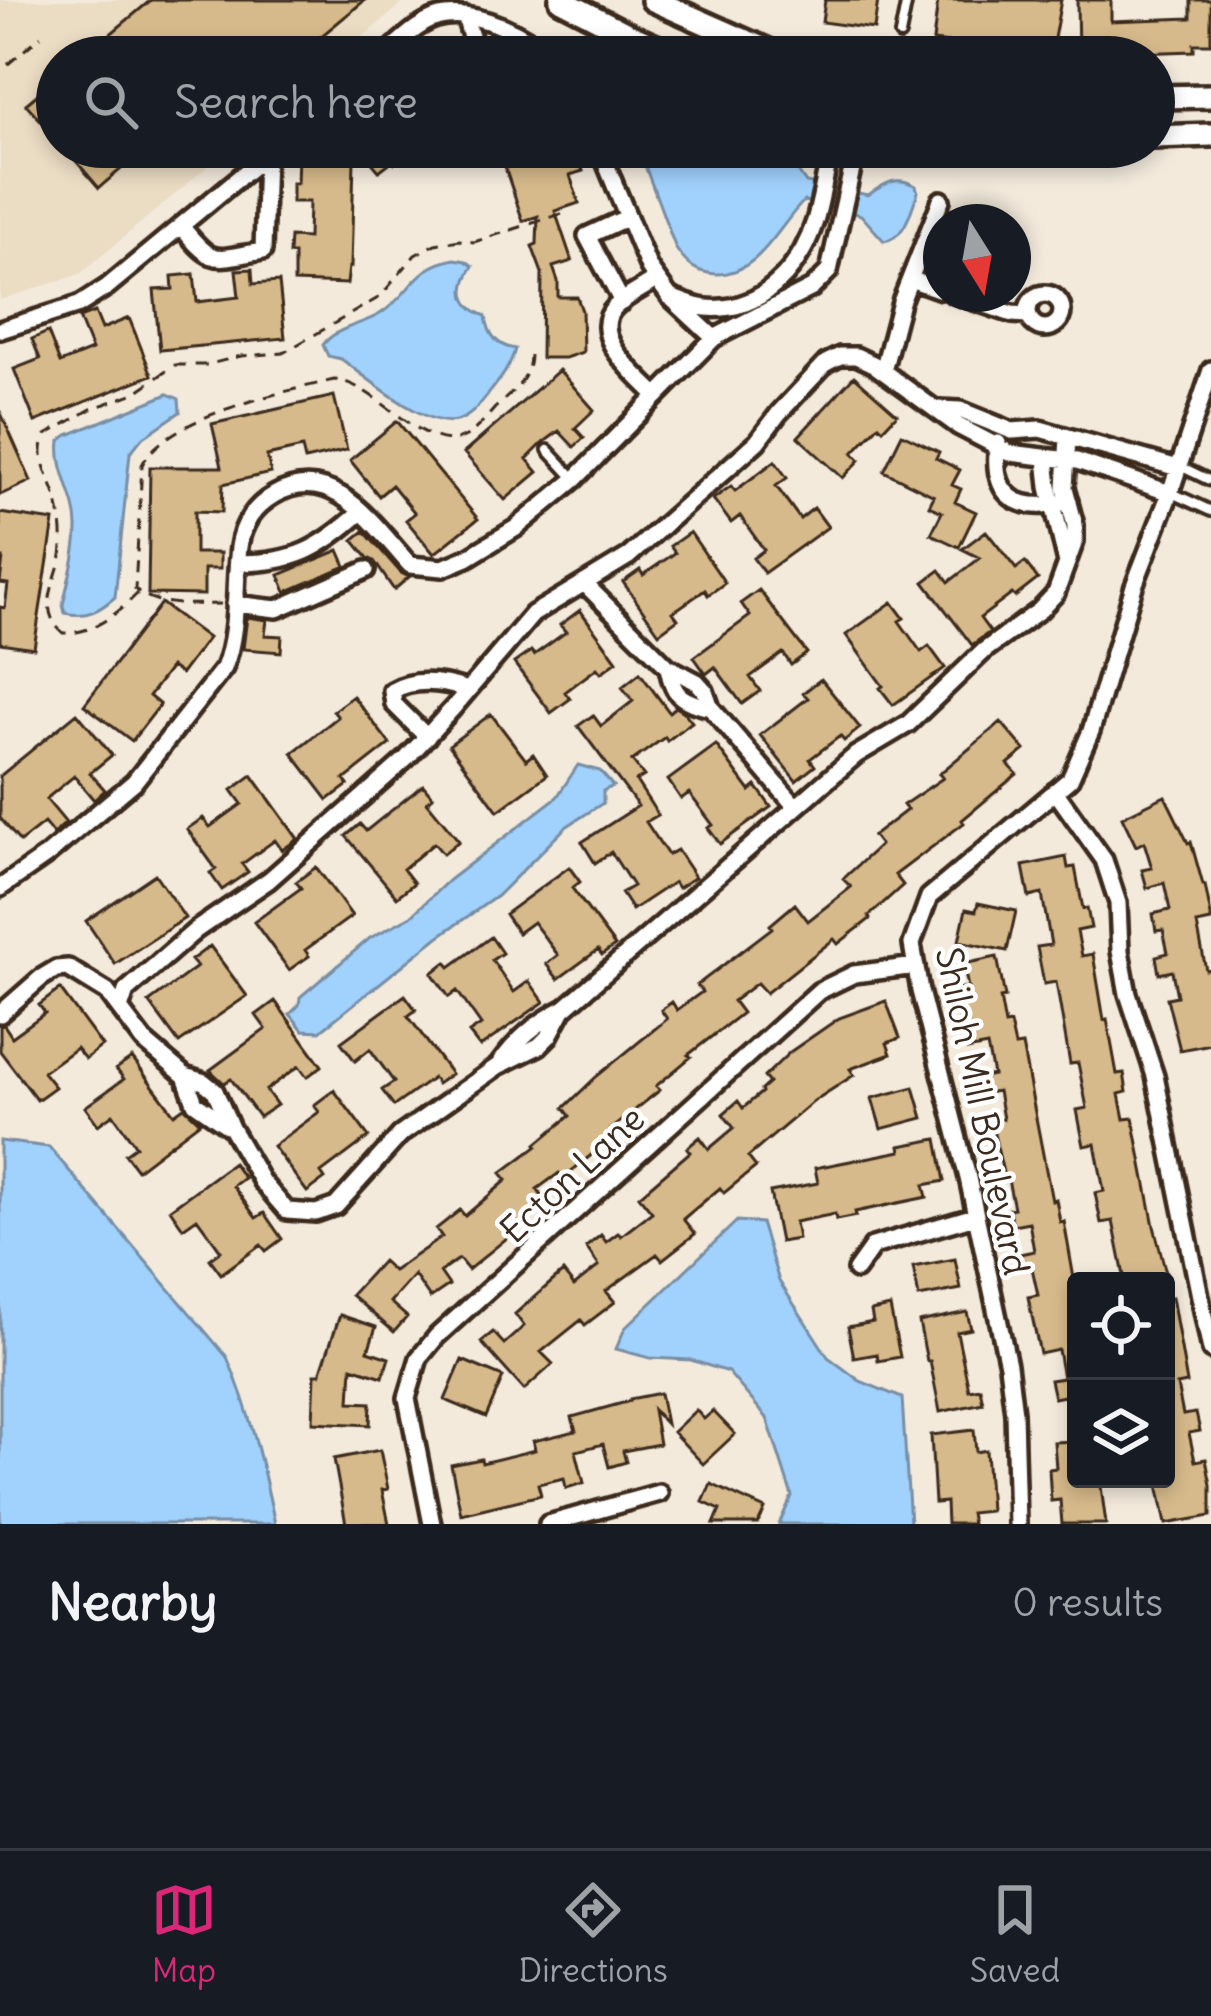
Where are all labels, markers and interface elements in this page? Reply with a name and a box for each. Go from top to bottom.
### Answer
search box [36,36,1175,168]
icon: search [78,69,144,135]
text: Search here [174,74,418,130]
north arrow [923,204,1031,312]
street label: Shiloh Mill Boulevard [926,943,1039,1279]
street label: Ecton Lane [491,1096,654,1252]
map controls [1067,1272,1175,1488]
button: locate [1067,1272,1175,1380]
button: layers [1067,1380,1175,1488]
text: Nearby [48,1570,217,1634]
text: 0 results [1012,1578,1163,1627]
tab: Map [151,1877,217,1991]
tab: Directions [519,1877,668,1991]
tab: Saved [970,1877,1060,1991]

